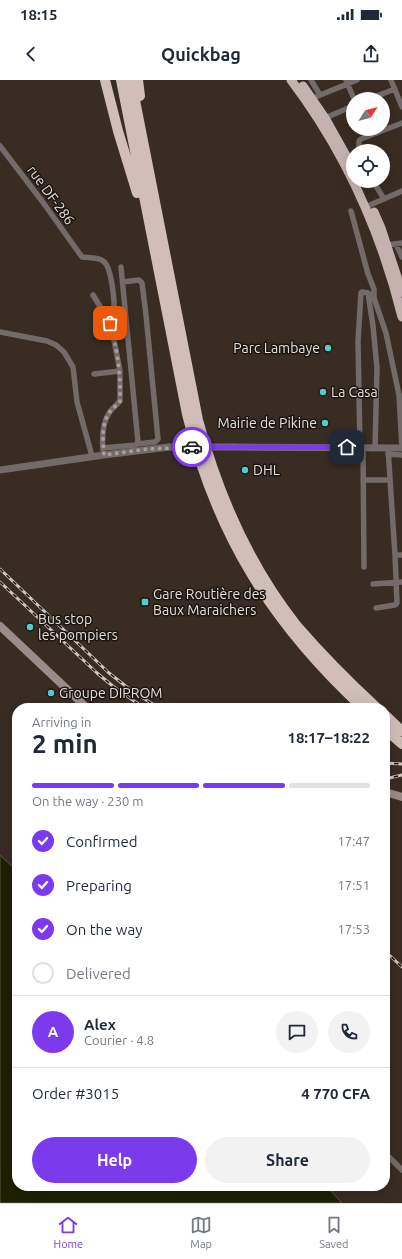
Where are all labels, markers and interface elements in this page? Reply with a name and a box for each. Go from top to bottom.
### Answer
text: 18:15 [20,6,58,23]
icon: back [20,43,42,65]
icon: share [360,43,382,65]
text: Quickbag [161,44,241,64]
north arrow [346,92,390,136]
map controls [346,92,390,188]
button: locate [346,144,390,188]
street label: rue DF-286 [24,162,78,228]
pin [93,306,127,340]
icon: bag [99,312,121,334]
place label: Parc Lambaye [233,340,320,356]
marker: Parc Lambaye [323,343,333,353]
place label: La Casa [331,384,378,400]
marker: La Casa [318,387,328,397]
place label: Mairie de Pikine [218,415,317,431]
marker: Mairie de Pikine [320,418,330,428]
courier [172,427,212,467]
pin [330,430,364,464]
icon: car [181,436,203,458]
icon: home [336,436,358,458]
place label: DHL [253,462,280,478]
marker: DHL [240,465,250,475]
place label: Gare Routière des Baux Maraichers [153,586,265,618]
marker: Gare Routière des Baux Maraichers [140,597,150,607]
place label: Bus stop les pompiers [38,611,118,643]
marker: Bus stop les pompiers [25,622,35,632]
place label: Groupe DIPROM [59,685,162,701]
marker: Groupe DIPROM [46,688,56,698]
text: Arriving in [32,715,91,729]
text: 2 min [32,729,98,758]
text: 18:17–18:22 [287,729,370,746]
text: On the way · 230 m [32,794,144,808]
icon: check [32,830,54,852]
text: Confirmed [66,833,138,850]
text: 17:47 [337,834,370,848]
icon: check [32,874,54,896]
text: Preparing [66,877,132,894]
text: 17:51 [337,878,370,892]
icon: check [32,918,54,940]
text: On the way [66,921,142,938]
text: 17:53 [337,922,370,936]
text: Delivered [66,965,131,982]
button: chat [276,1011,318,1053]
button: phone [328,1011,370,1053]
text: Alex [84,1016,116,1033]
text: A [48,1023,58,1040]
text: Courier · 4.8 [84,1033,154,1047]
text: Order #3015 [32,1085,119,1102]
text: 4 770 CFA [301,1085,370,1102]
button: Help [32,1137,197,1183]
button: Share [205,1137,370,1183]
tab: Home [54,1214,83,1250]
tab: Map [190,1214,212,1250]
tab: Saved [319,1214,348,1250]

